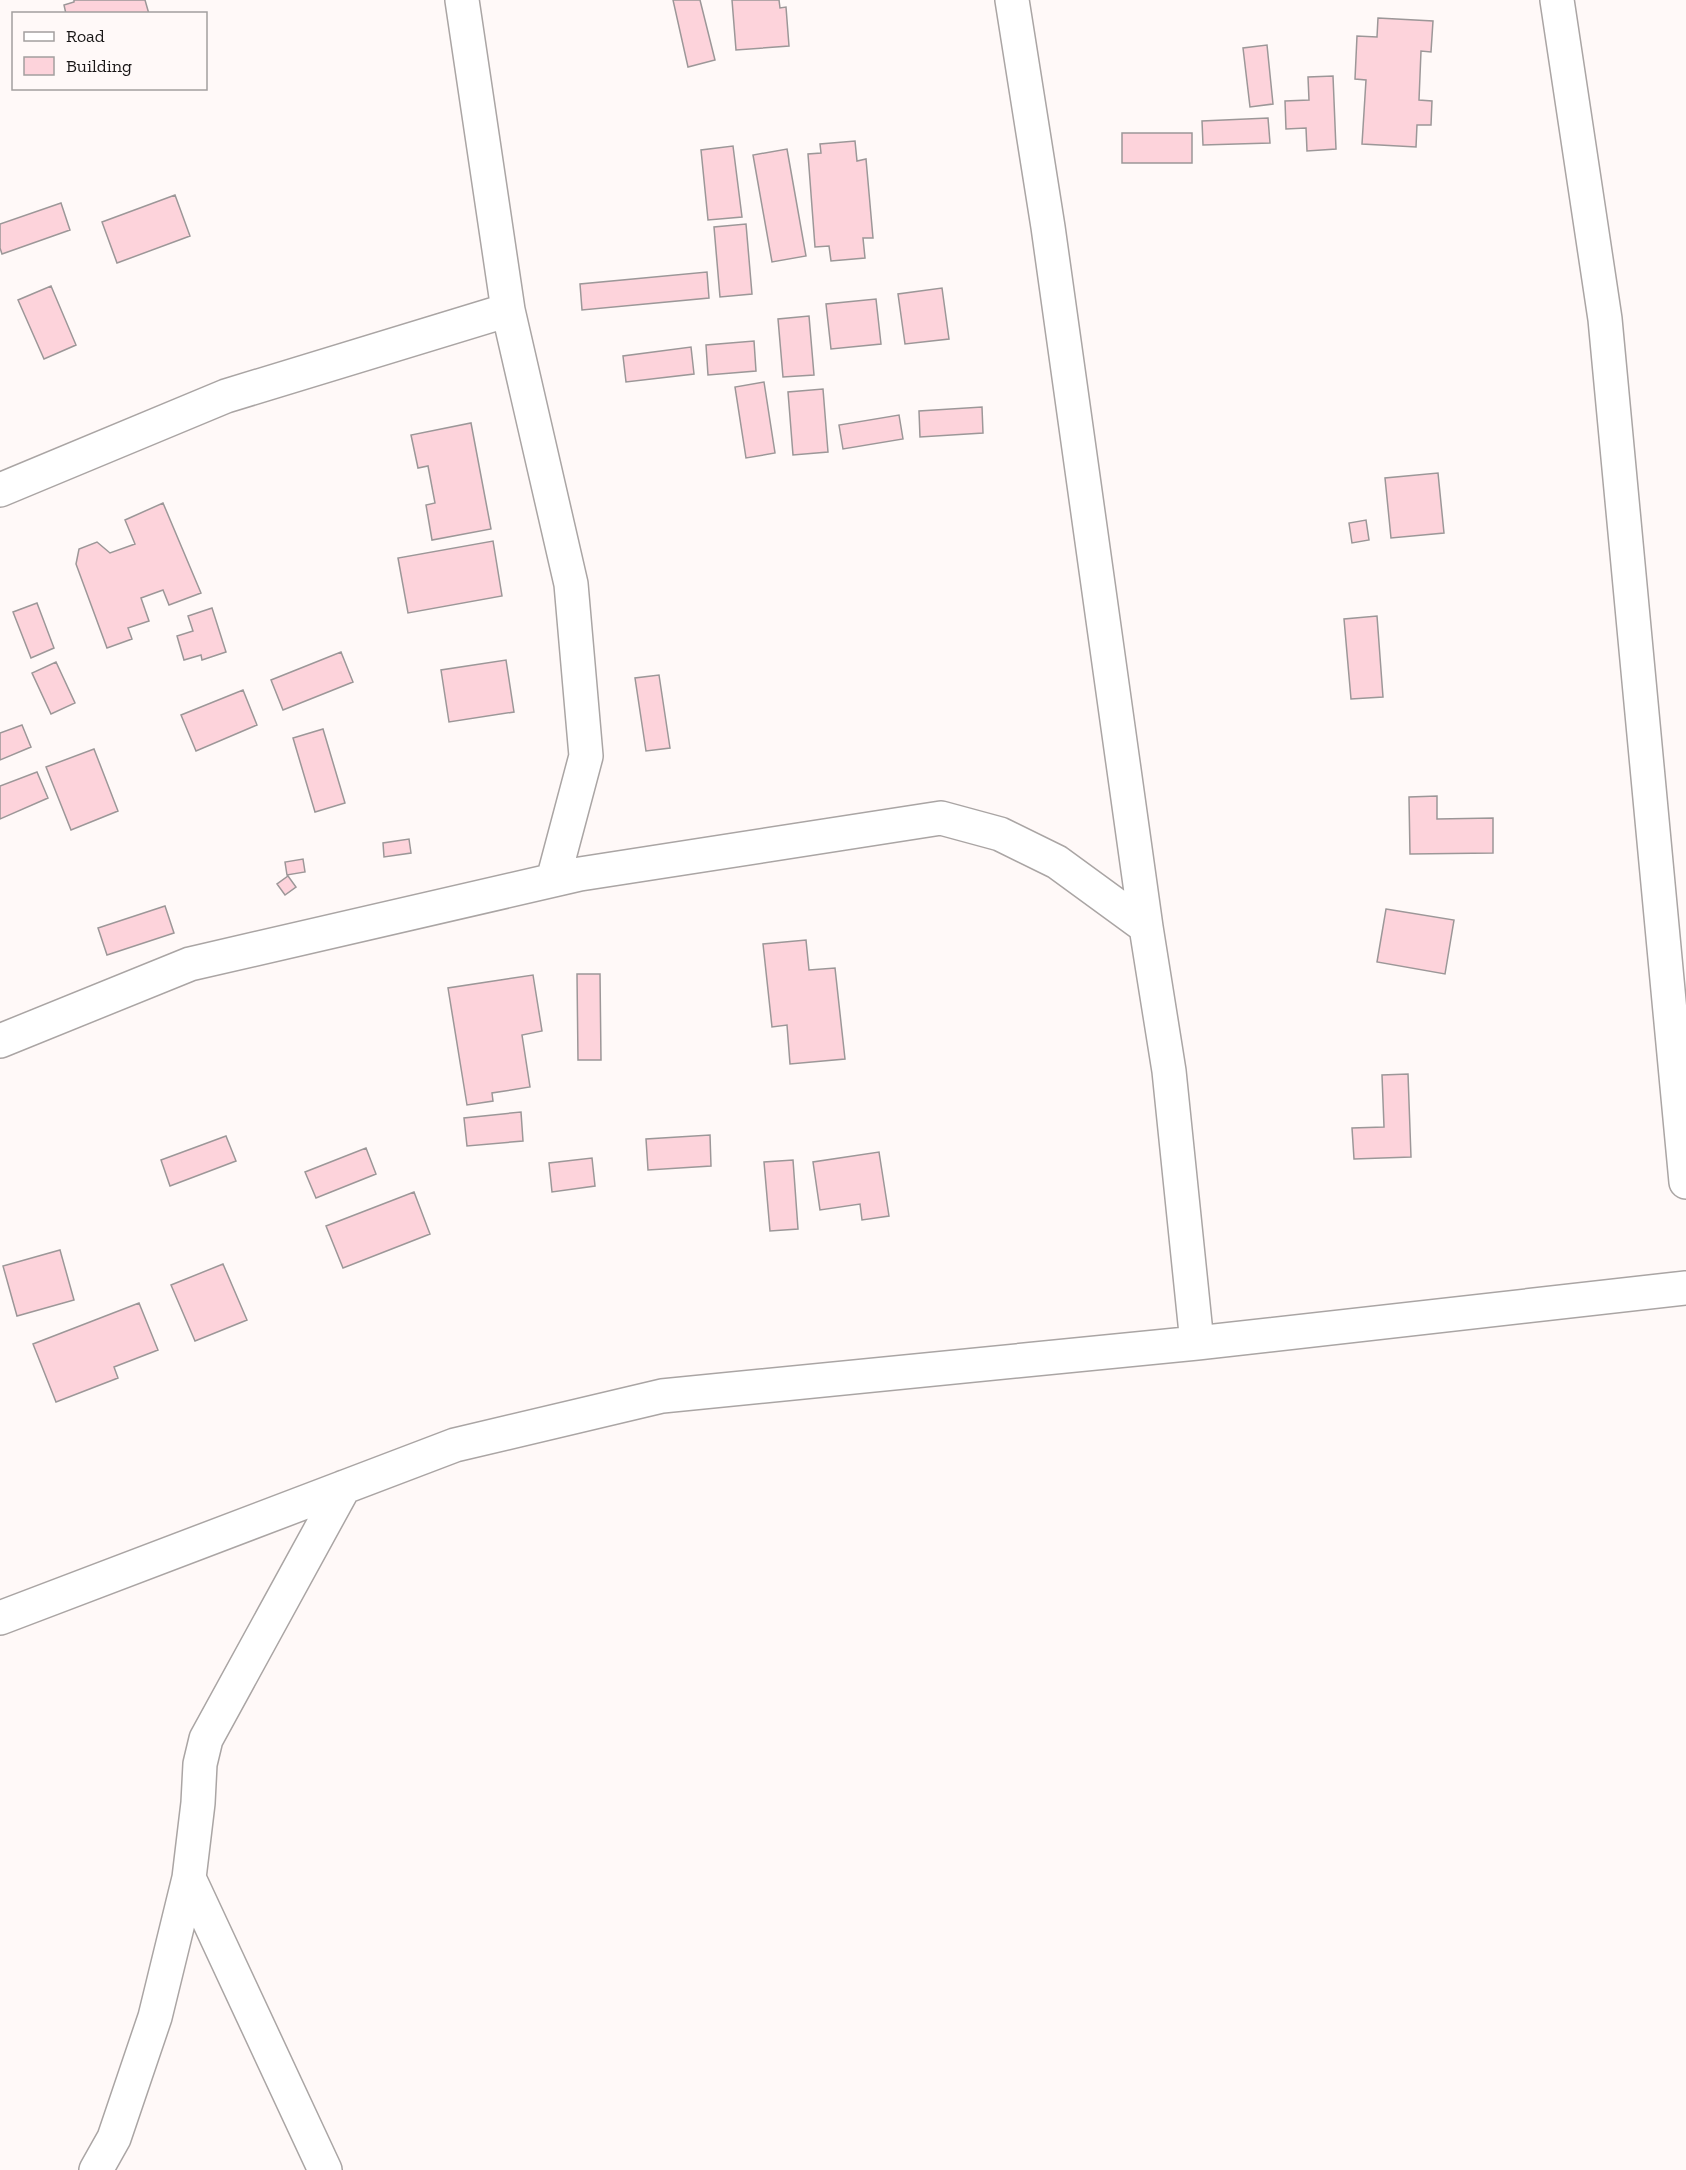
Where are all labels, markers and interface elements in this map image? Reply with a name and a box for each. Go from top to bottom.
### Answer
legend [12,12,207,90]
text: Road [66,25,105,47]
text: Building [66,55,132,77]

